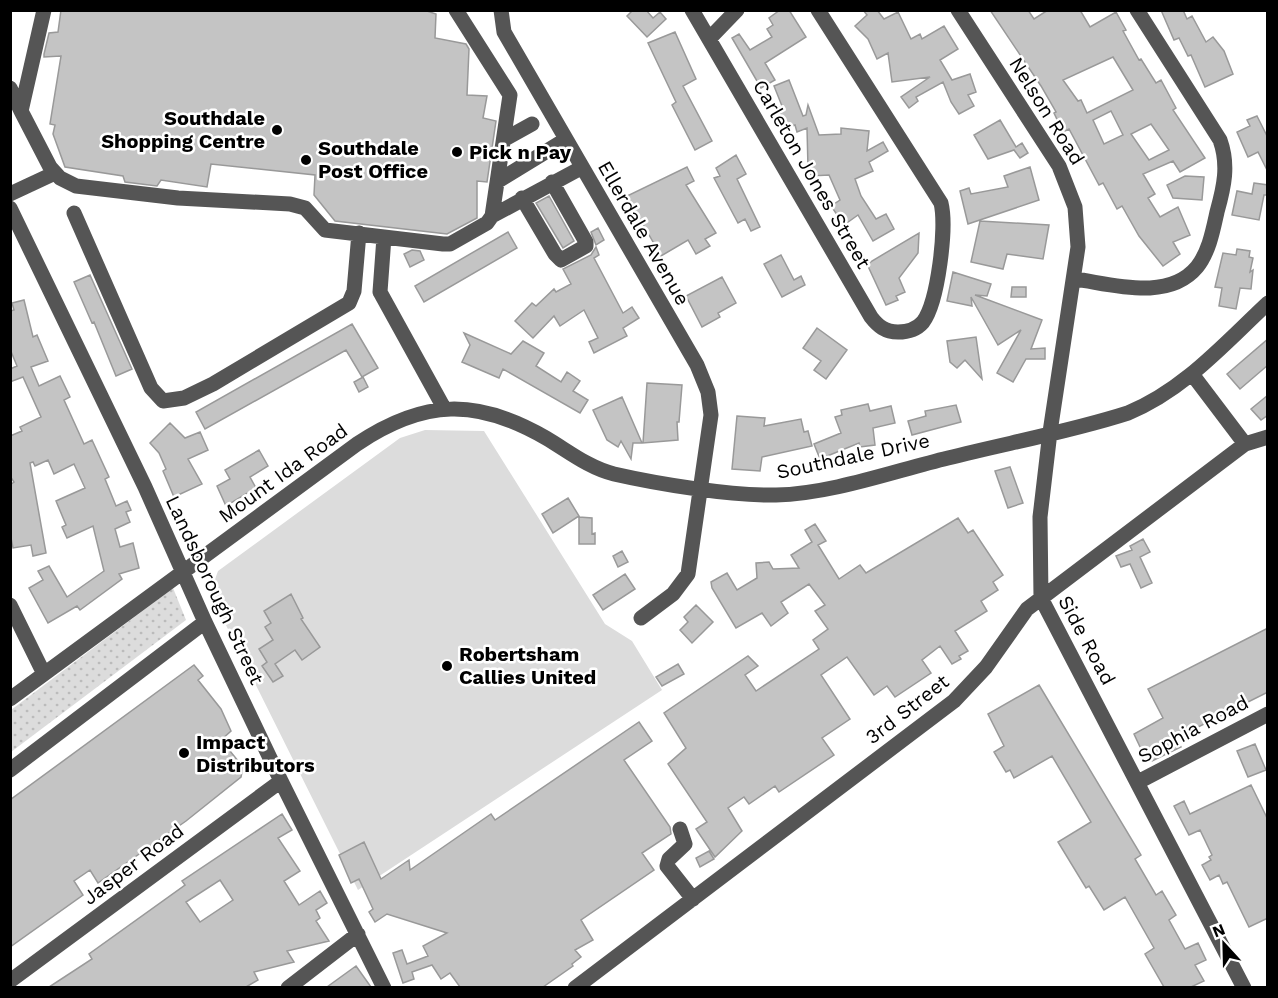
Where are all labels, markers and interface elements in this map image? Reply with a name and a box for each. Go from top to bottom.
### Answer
street label: Nelson Road [1004,53,1090,169]
street label: Carleton Jones Street [748,75,876,273]
place label: Southdale Shopping Centre [101,106,265,153]
marker: Southdale Shopping Centre [270,123,284,137]
place label: Southdale Post Office [318,136,428,183]
place label: Pick n Pay [469,140,572,164]
marker: Pick n Pay [450,145,464,159]
marker: Southdale Post Office [299,153,313,167]
street label: Ellerdale Avenue [593,157,695,309]
street label: Mount Ida Road [214,418,352,528]
street label: Southdale Drive [774,428,932,484]
street label: Landsborough Street [161,492,270,689]
street label: Side Road [1053,591,1121,689]
place label: Robertsham Callies United [459,642,596,689]
marker: Robertsham Callies United [440,659,454,673]
street label: 3rd Street [861,669,954,749]
street label: Sophia Road [1134,690,1252,768]
place label: Impact Distributors [196,730,315,777]
marker: Impact Distributors [177,746,191,760]
street label: Jasper Road [78,818,188,910]
north arrow [1194,914,1254,974]
text: N [1210,920,1228,942]

